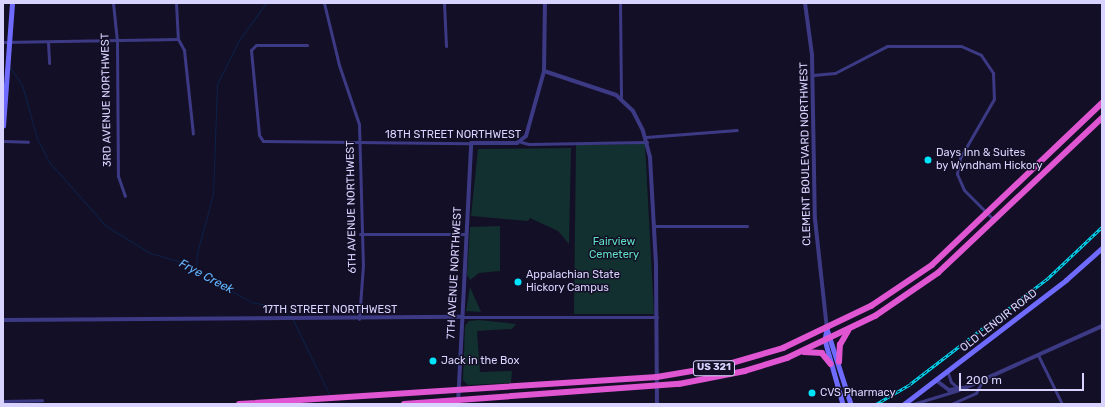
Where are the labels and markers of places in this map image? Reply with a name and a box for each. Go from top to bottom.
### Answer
place label: Days Inn & Suites by Wyndham Hickory [936,147,1043,173]
marker: Days Inn & Suites by Wyndham Hickory [923,155,933,165]
place label: Appalachian State Hickory Campus [526,269,620,295]
marker: Appalachian State Hickory Campus [513,277,523,287]
place label: Jack in the Box [441,354,520,368]
marker: Jack in the Box [428,356,438,366]
place label: CVS Pharmacy [820,386,895,400]
marker: CVS Pharmacy [807,388,817,398]

